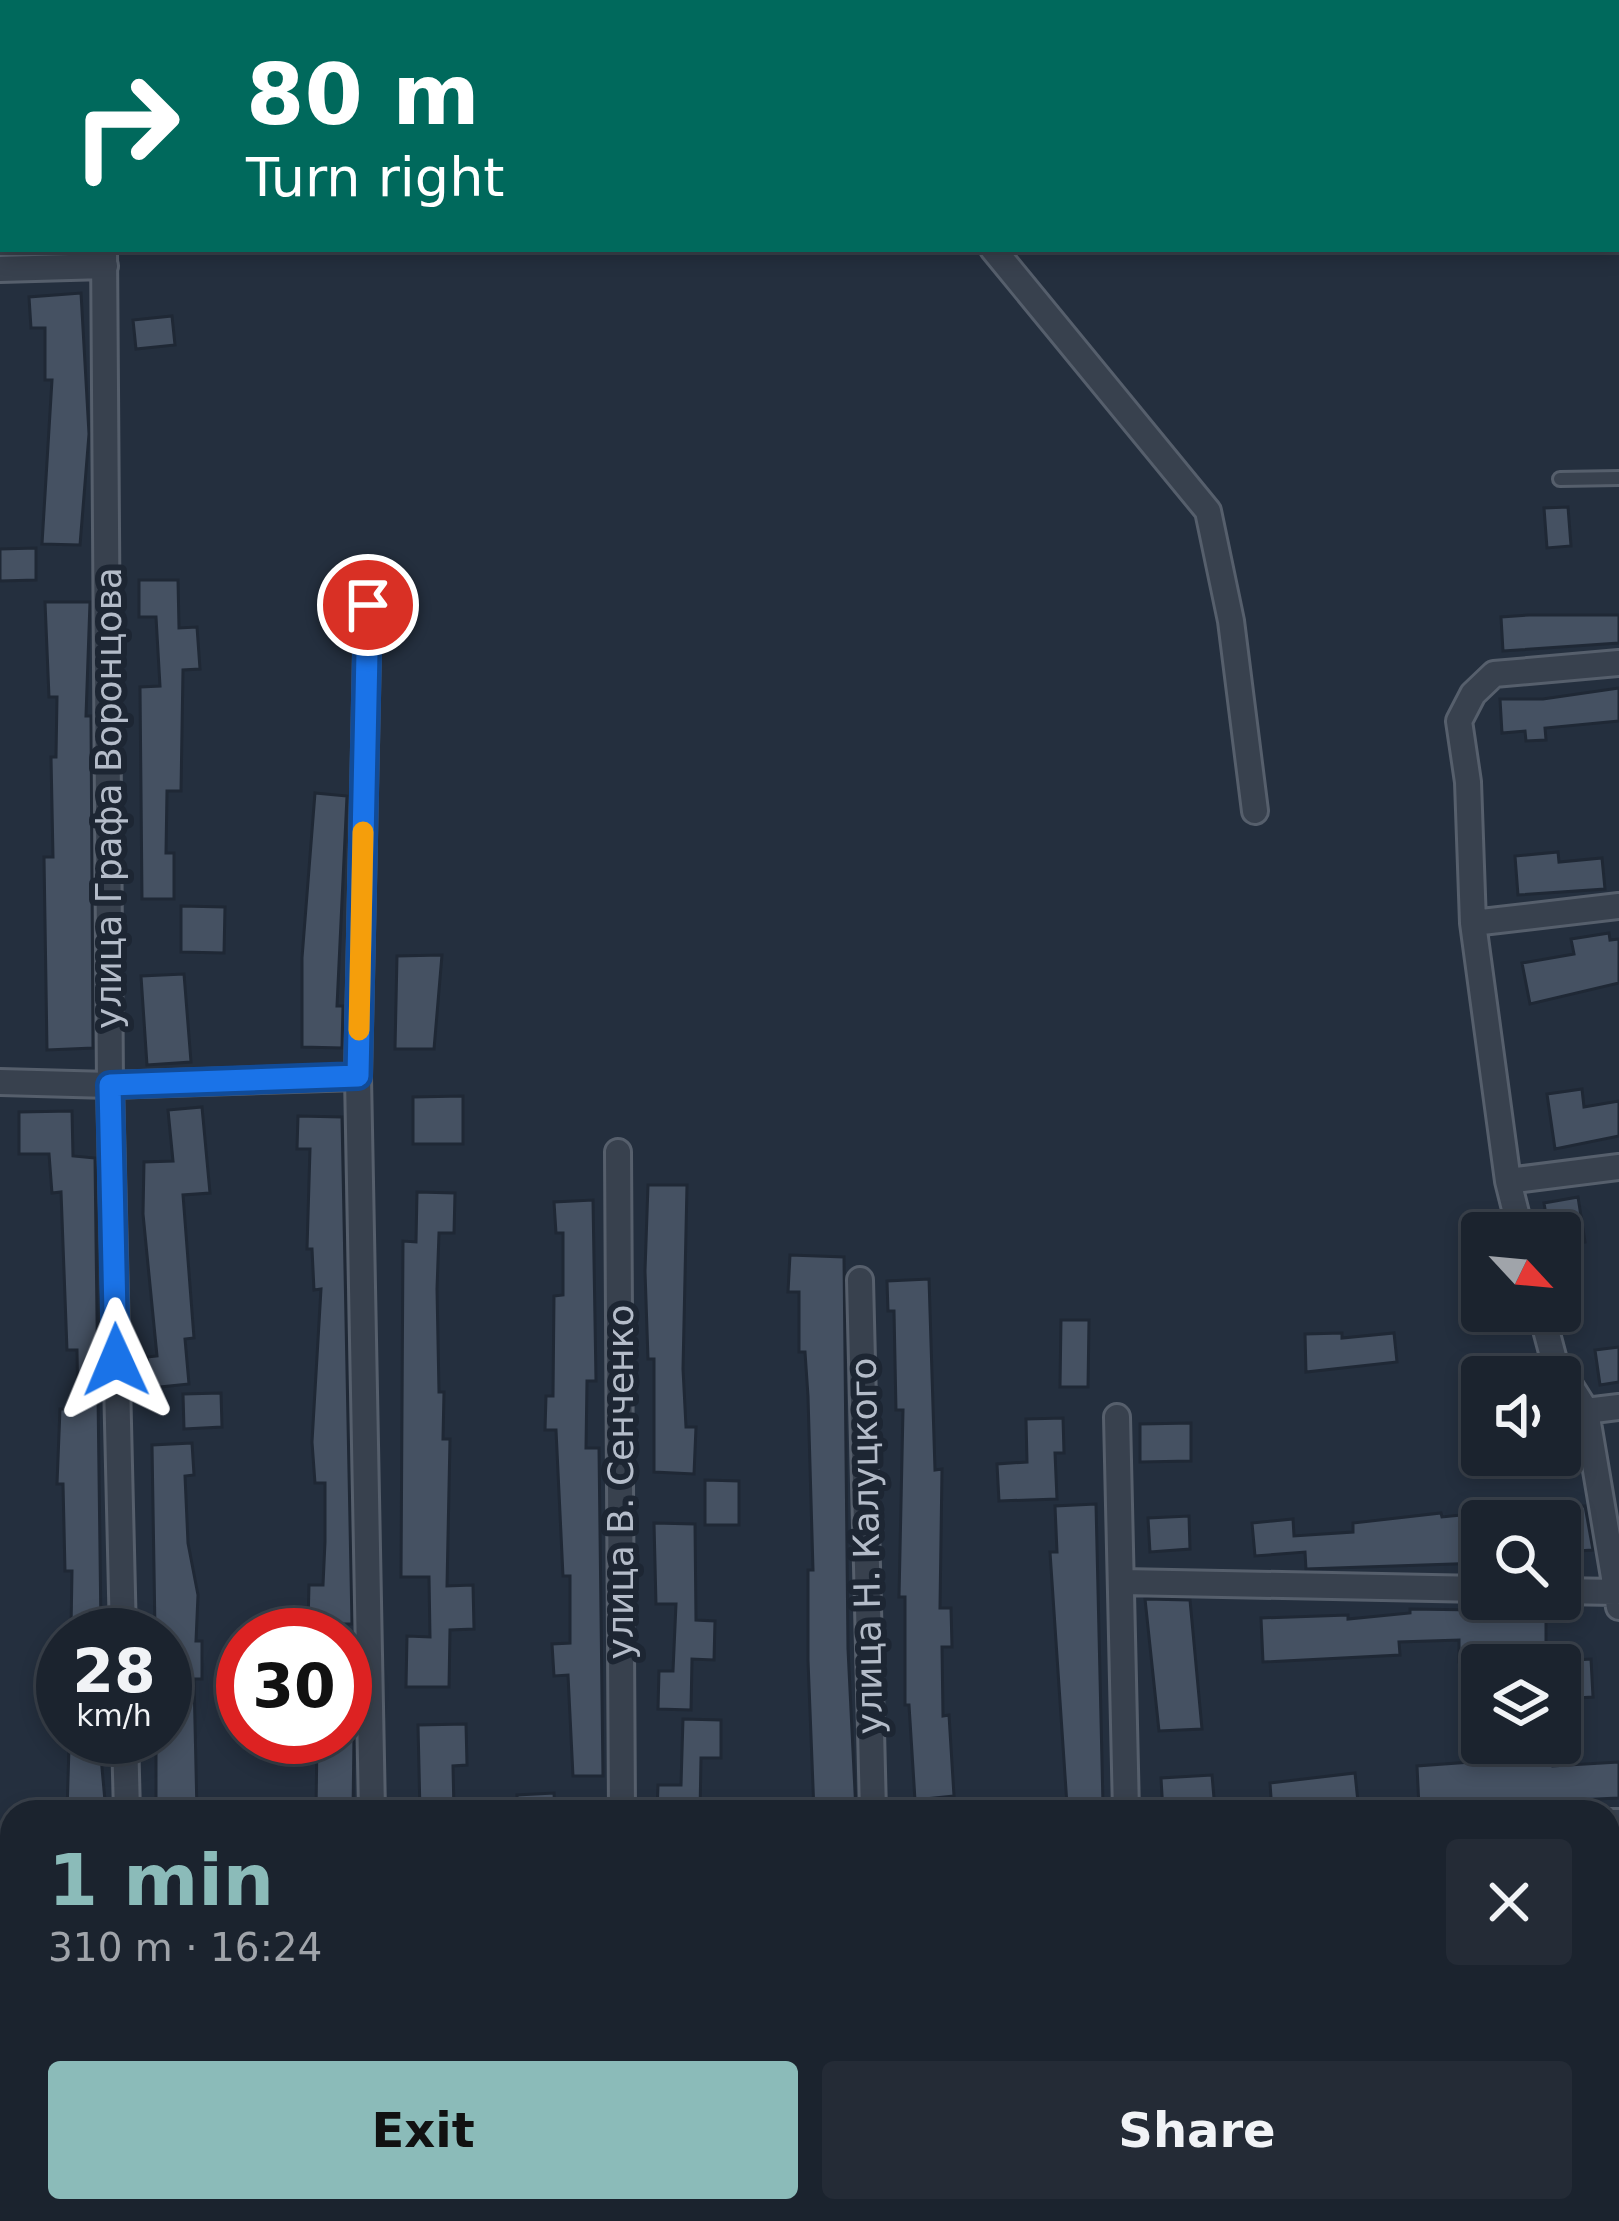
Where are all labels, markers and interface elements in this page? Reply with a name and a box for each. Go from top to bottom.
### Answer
text: 80 m [246,46,480,144]
icon: right [48,48,204,204]
text: Turn right [246,146,505,209]
pin [317,554,419,656]
street label: улица Графа Воронцова [88,567,129,1029]
icon: arrive [335,572,401,638]
north arrow [1461,1212,1581,1332]
map controls [1461,1212,1581,1764]
position arrow [53,1297,179,1423]
street label: улица В. Сенченко [600,1305,641,1659]
button: sound [1461,1356,1581,1476]
street label: улица Н. Калуцкого [843,1357,890,1735]
button: search [1461,1500,1581,1620]
speed limit sign: 30 [216,1608,372,1764]
text: 28 [72,1636,156,1706]
button: layers [1461,1644,1581,1764]
text: km/h [76,1698,152,1733]
text: 1 min [48,1838,274,1922]
button: close [1446,1839,1572,1965]
text: 310 m · 16:24 [48,1925,322,1970]
button: Exit [48,2061,798,2199]
button: Share [822,2061,1572,2199]

